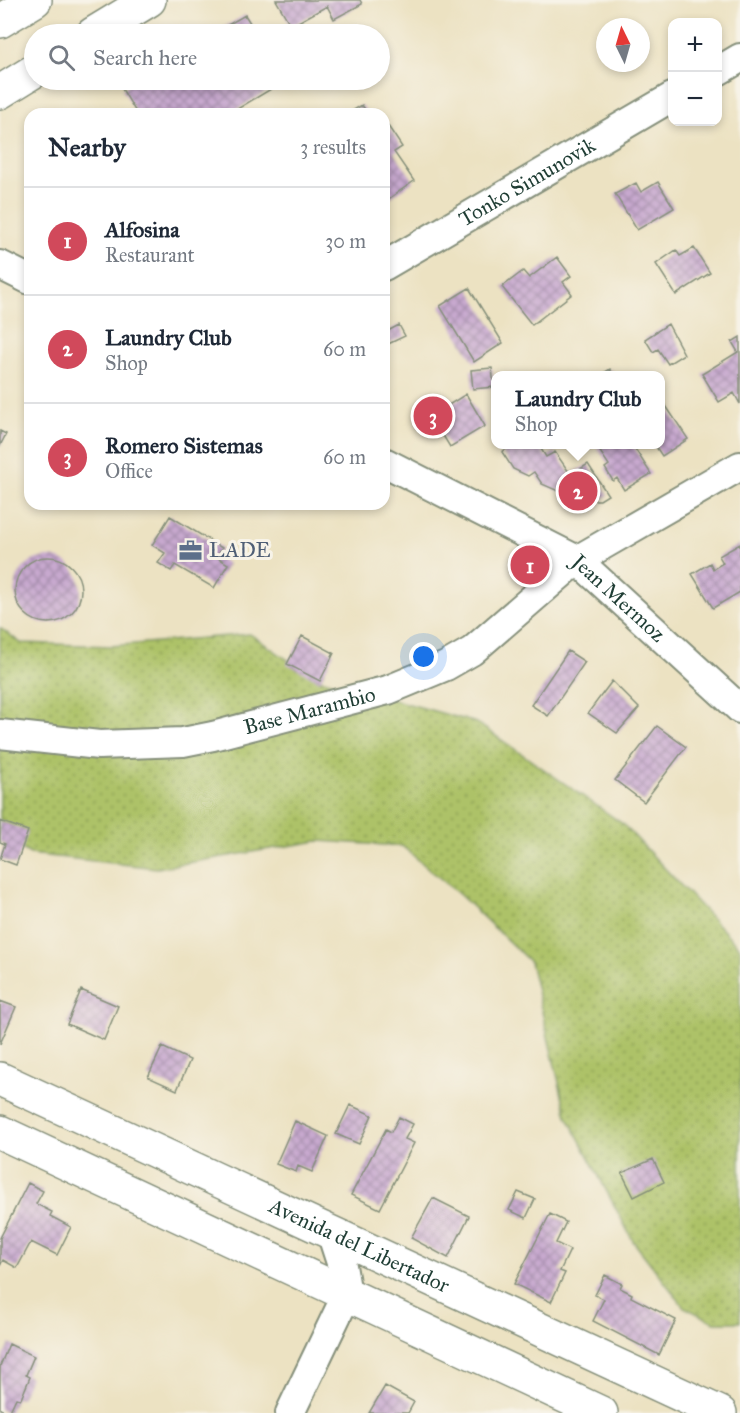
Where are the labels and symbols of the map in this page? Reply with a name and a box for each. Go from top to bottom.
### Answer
north arrow [596,18,650,72]
street label: Tonko Simunovik [454,132,600,232]
pin: 3 [414,394,452,438]
pin: 2 [558,468,598,514]
office icon: LADE [178,537,204,563]
place label: LADE [209,537,271,563]
pin: 1 [510,542,550,588]
street label: Jean Mermoz [565,547,671,648]
your location [409,642,438,671]
street label: Base Marambio [241,681,378,740]
street label: Avenida del Libertador [264,1192,454,1299]

